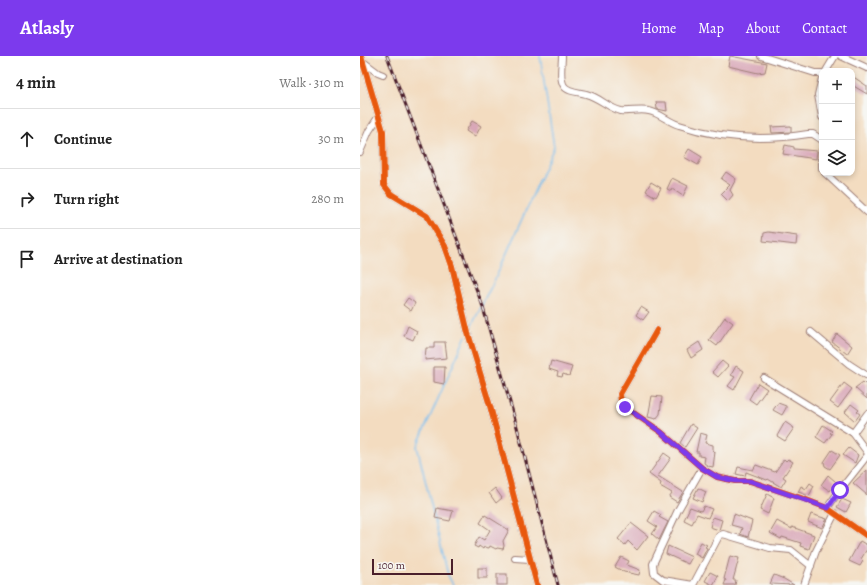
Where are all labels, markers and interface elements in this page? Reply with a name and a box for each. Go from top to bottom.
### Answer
text: Atlasly [20,15,74,41]
text: Home [641,19,676,38]
text: Map [698,19,724,38]
text: About [746,19,780,38]
text: Contact [802,19,847,38]
map controls [819,68,855,176]
button: + [819,68,855,104]
text: 4 min [16,71,56,94]
text: Walk · 310 m [279,74,344,91]
button: − [819,104,855,140]
icon: ahead [16,128,38,150]
text: Continue [54,129,112,149]
text: 30 m [318,130,344,147]
button: layers [819,140,855,176]
icon: right [16,188,38,210]
text: Turn right [54,189,119,209]
text: 280 m [311,190,344,207]
icon: arrive [16,248,38,270]
text: Arrive at destination [54,249,183,269]
route end [616,398,634,416]
route start [831,481,849,499]
scale bar [372,557,453,576]
text: 100 m [378,558,405,573]

